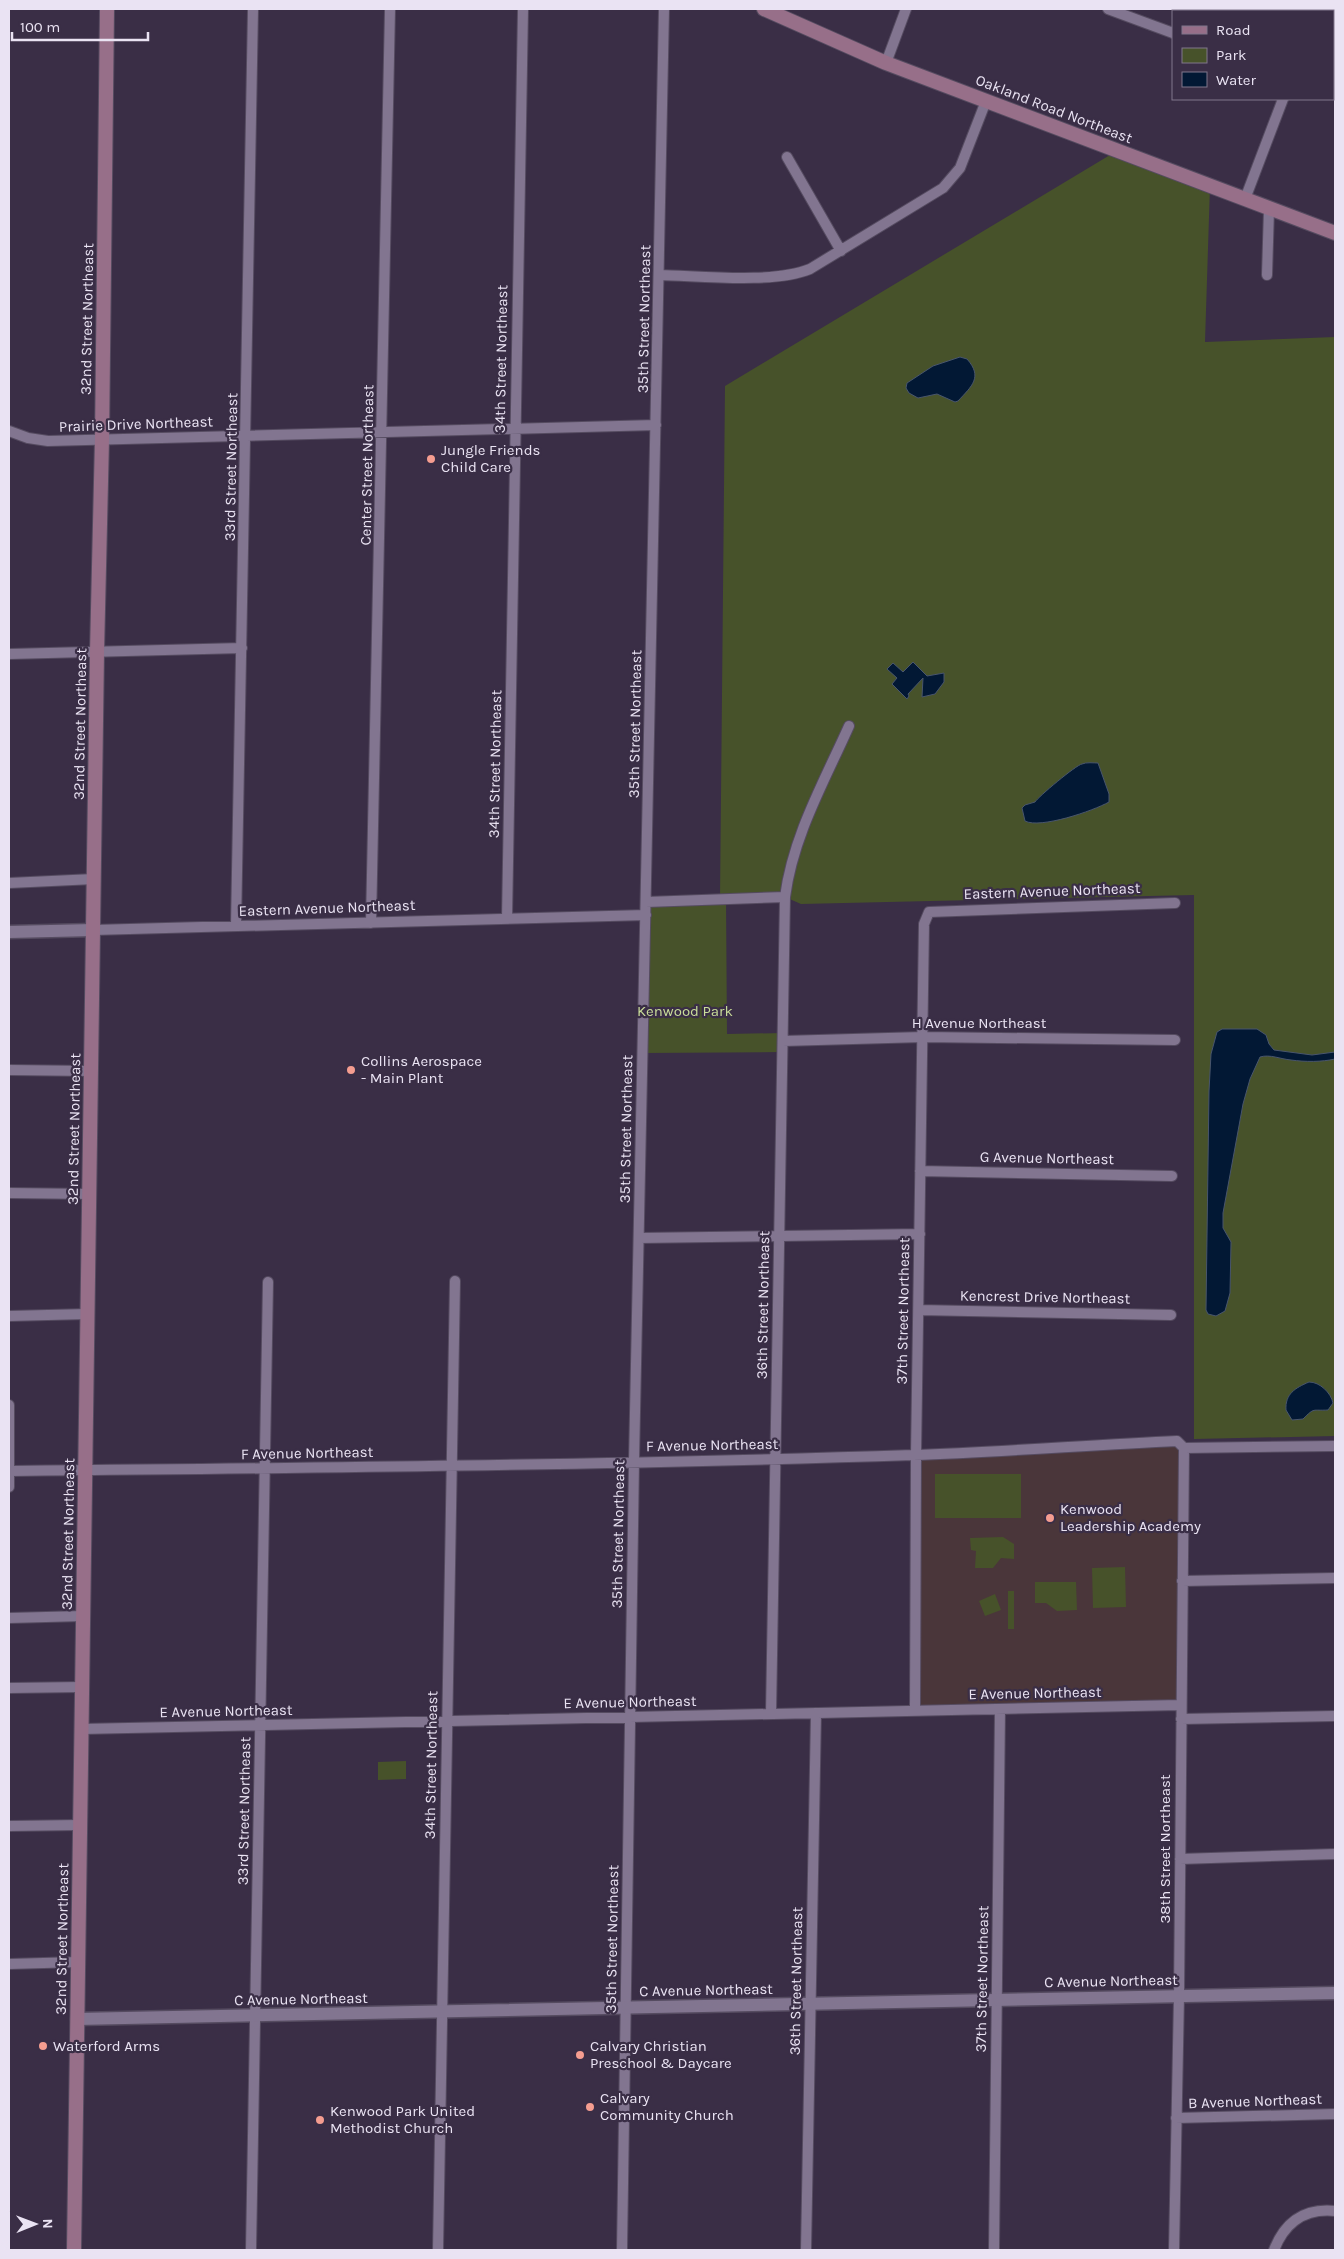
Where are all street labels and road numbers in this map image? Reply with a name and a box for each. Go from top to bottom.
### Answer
street label: Oakland Road Northeast [973,71,1135,147]
street label: 32nd Street Northeast [77,243,97,395]
street label: 35th Street Northeast [634,244,654,393]
street label: 34th Street Northeast [491,284,511,433]
street label: Center Street Northeast [357,384,377,546]
street label: 33rd Street Northeast [221,392,241,541]
street label: Prairie Drive Northeast [59,412,214,436]
street label: 32nd Street Northeast [70,648,90,800]
street label: 35th Street Northeast [625,649,645,798]
street label: 34th Street Northeast [485,689,505,838]
street label: Eastern Avenue Northeast [963,879,1141,903]
street label: Eastern Avenue Northeast [238,896,416,920]
street label: H Avenue Northeast [912,1014,1047,1032]
street label: 32nd Street Northeast [64,1053,84,1205]
street label: 35th Street Northeast [616,1054,636,1203]
street label: G Avenue Northeast [980,1148,1115,1168]
street label: 36th Street Northeast [753,1230,773,1379]
street label: 37th Street Northeast [893,1237,913,1385]
street label: Kencrest Drive Northeast [960,1287,1131,1307]
street label: F Avenue Northeast [646,1435,779,1455]
street label: F Avenue Northeast [241,1443,374,1463]
street label: 32nd Street Northeast [58,1458,78,1610]
street label: 35th Street Northeast [608,1459,628,1608]
street label: E Avenue Northeast [968,1683,1102,1703]
street label: 34th Street Northeast [421,1690,441,1839]
street label: E Avenue Northeast [563,1692,697,1712]
street label: E Avenue Northeast [159,1701,293,1721]
street label: 33rd Street Northeast [234,1736,254,1885]
street label: 38th Street Northeast [1156,1774,1174,1924]
street label: 32nd Street Northeast [52,1863,72,2015]
street label: 35th Street Northeast [602,1864,622,2013]
street label: 37th Street Northeast [972,1905,992,2053]
street label: 36th Street Northeast [786,1906,806,2055]
street label: C Avenue Northeast [1044,1971,1178,1991]
street label: C Avenue Northeast [639,1980,773,2000]
street label: C Avenue Northeast [234,1989,368,2009]
street label: B Avenue Northeast [1188,2090,1323,2112]

